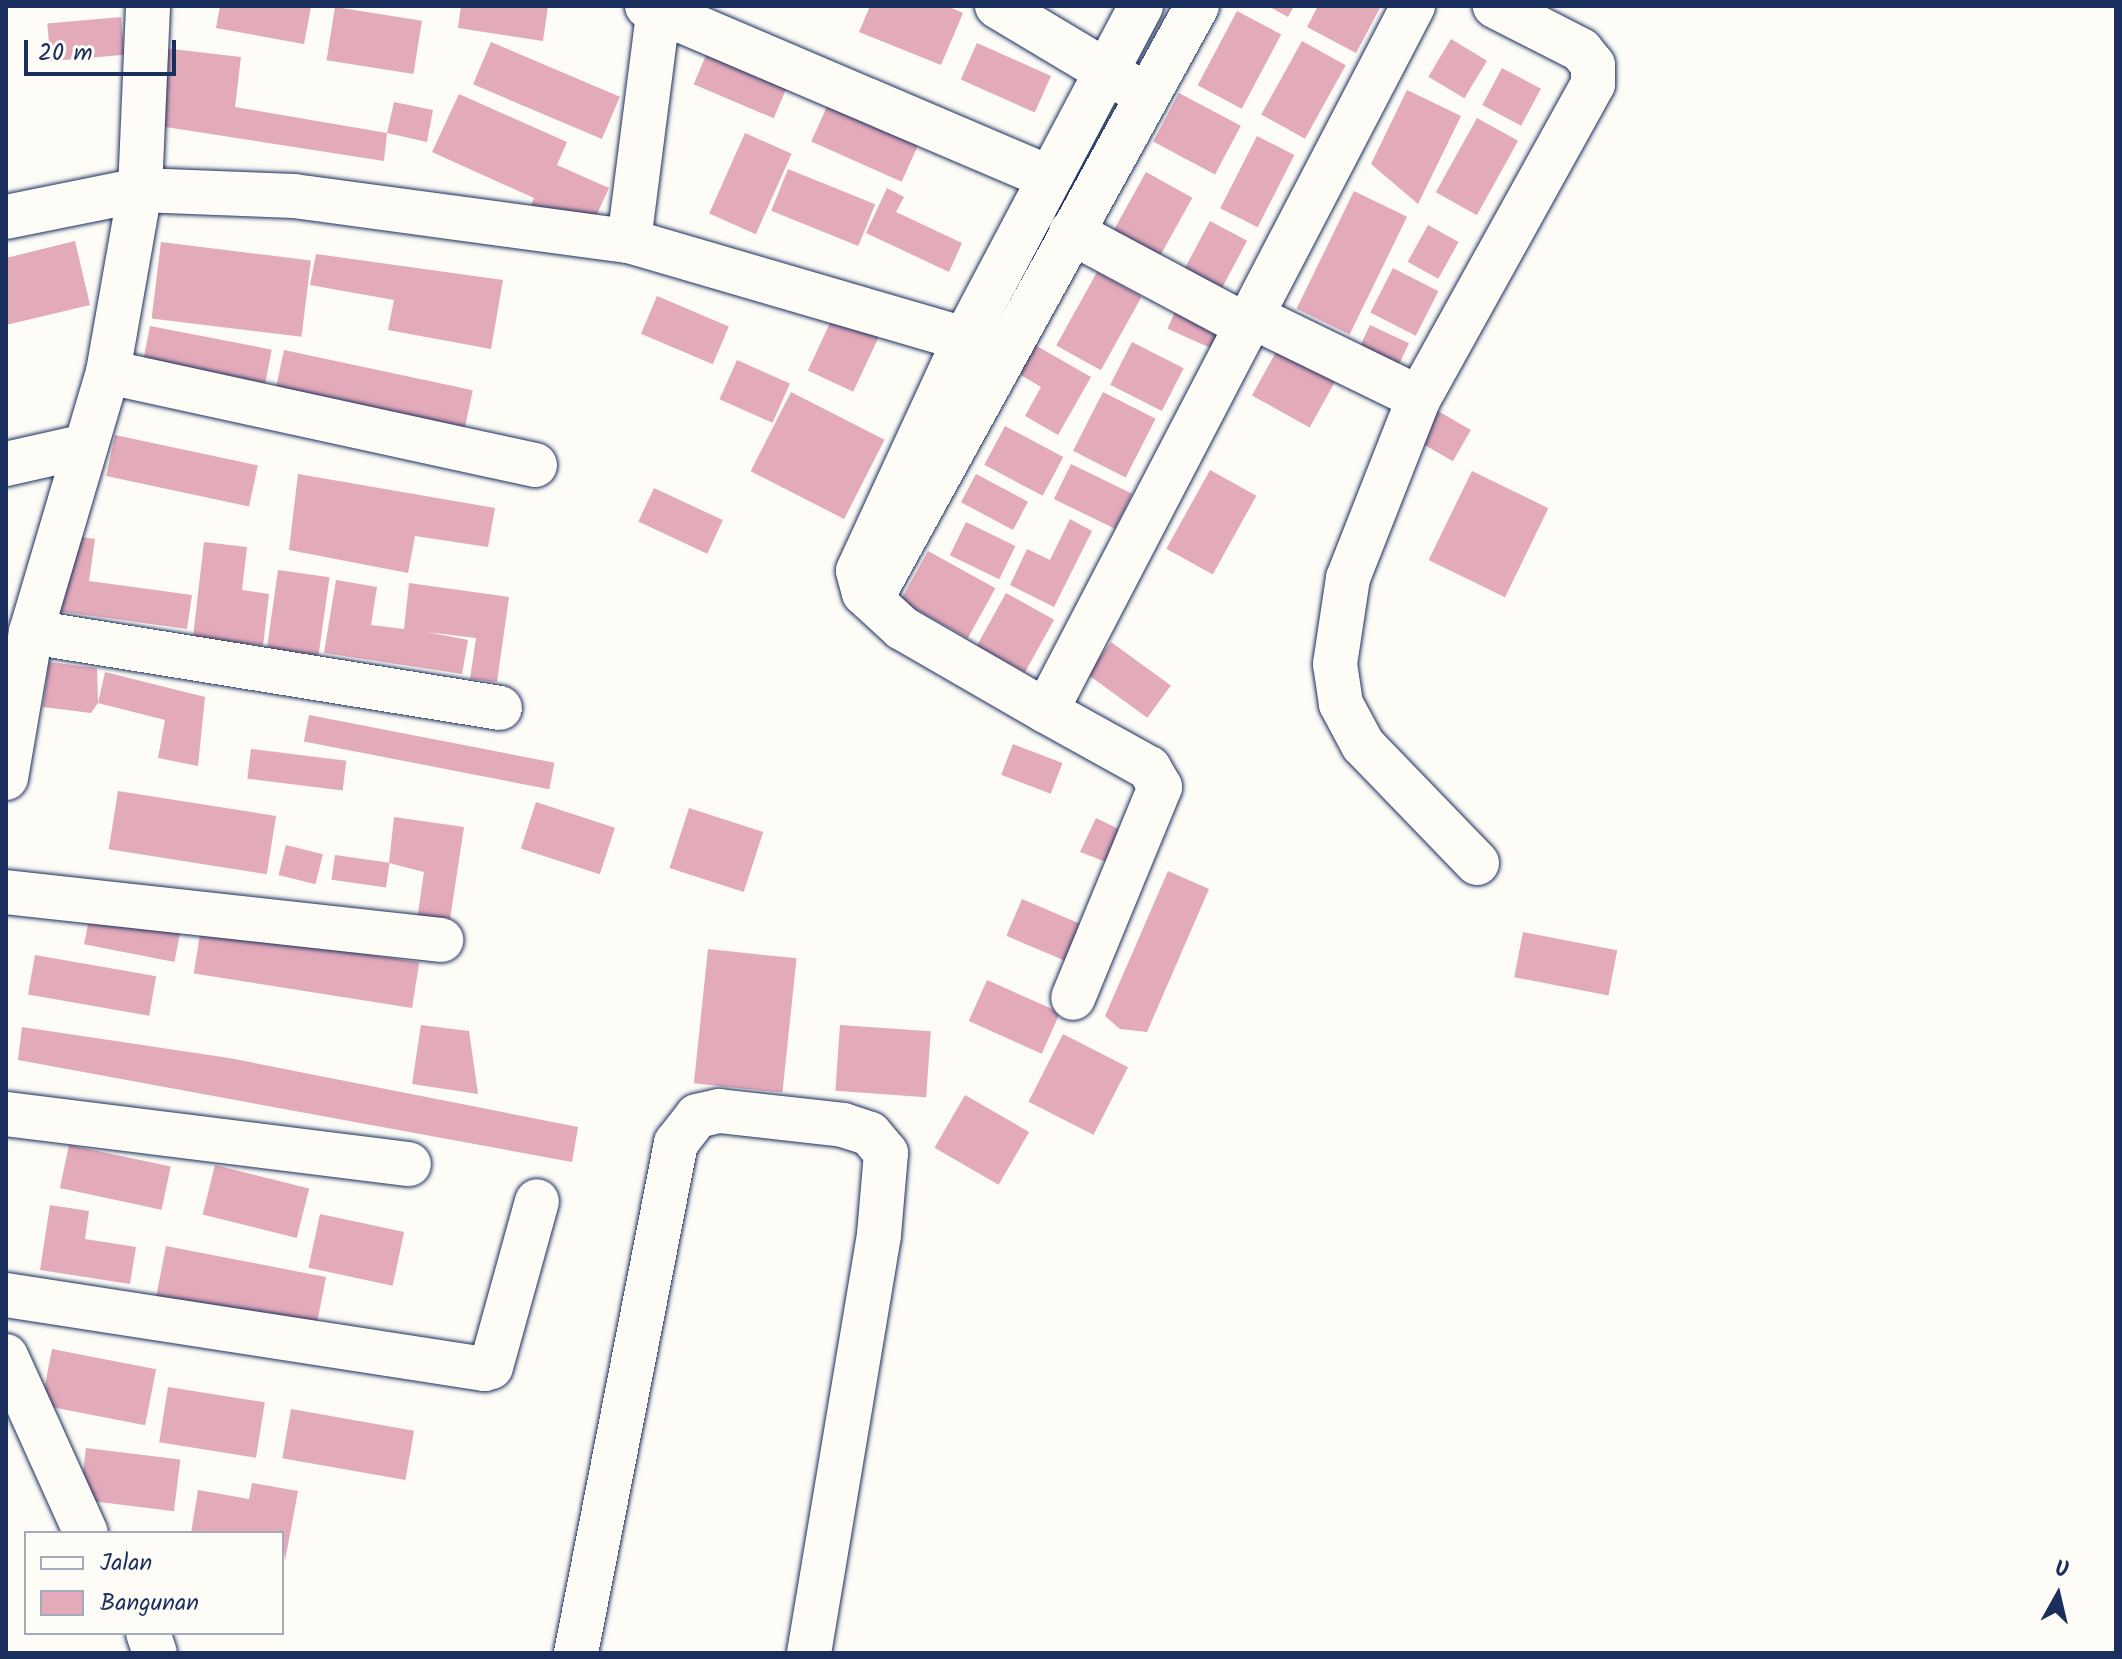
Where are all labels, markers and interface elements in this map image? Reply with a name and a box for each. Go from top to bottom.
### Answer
scale bar [28,24,180,74]
text: 20 m [38,34,93,73]
legend [24,1531,284,1635]
text: Jalan [100,1544,152,1583]
text: U [2052,1552,2070,1589]
north arrow [2018,1555,2098,1635]
text: Bangunan [100,1584,199,1623]

